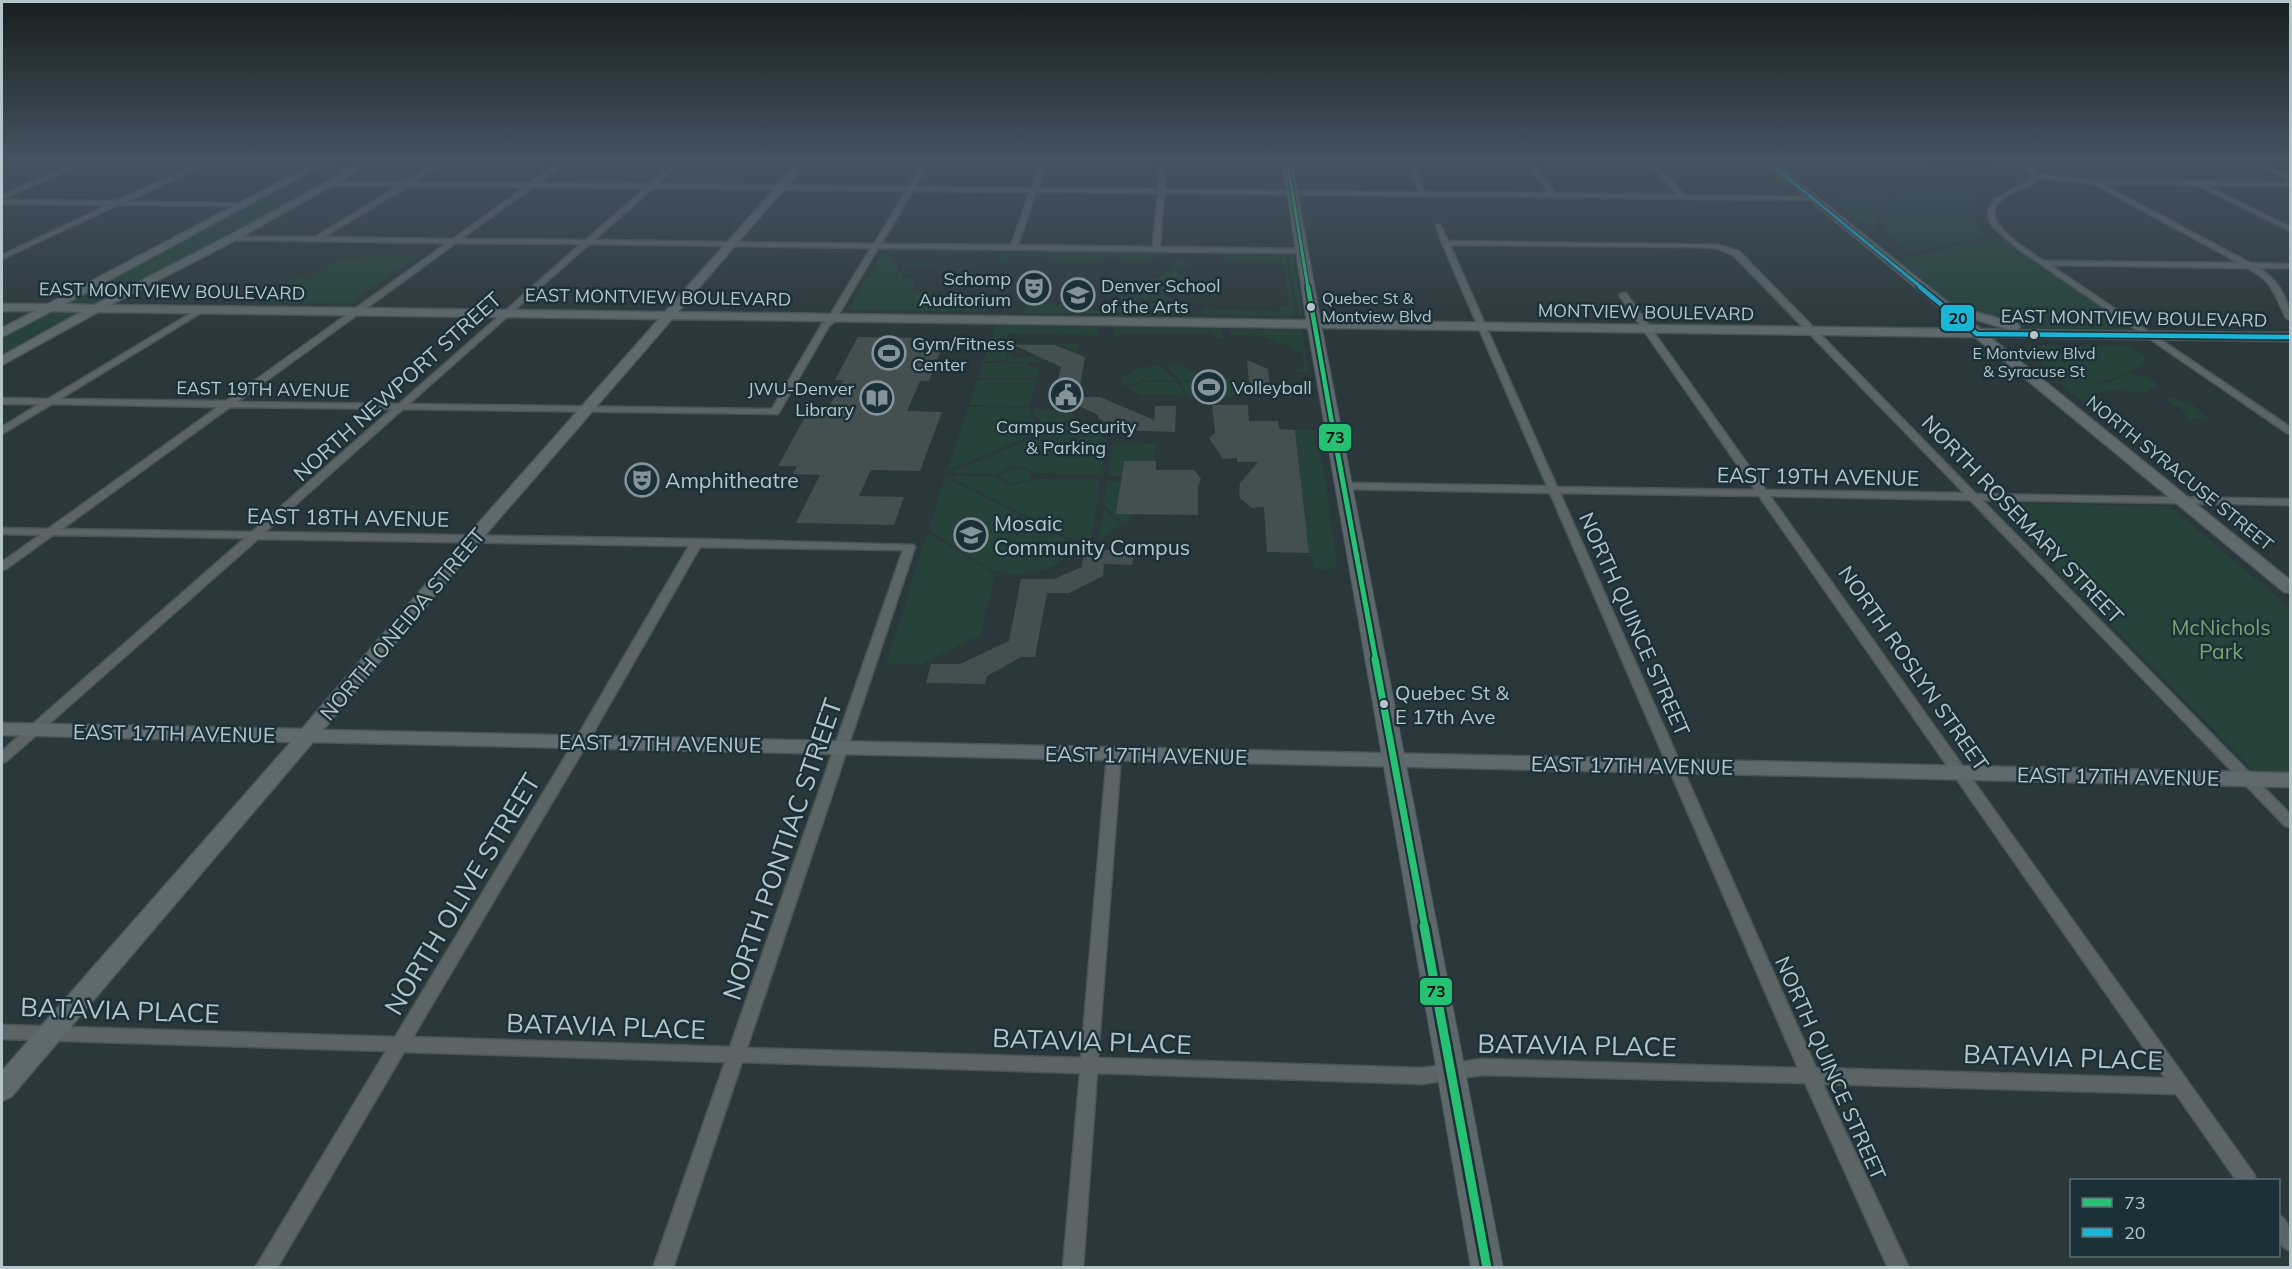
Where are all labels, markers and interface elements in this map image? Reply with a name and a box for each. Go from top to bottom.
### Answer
place label: Schomp Auditorium [919,267,1011,311]
theatre icon: Schomp Auditorium [1016,270,1052,306]
place label: Denver School of the Arts [1101,274,1221,318]
street label: EAST MONTVIEW BOULEVARD [39,277,305,305]
school or university icon: Denver School of the Arts [1060,277,1096,313]
street label: EAST MONTVIEW BOULEVARD [525,283,791,311]
street label: NORTH NEWPORT STREET [288,286,506,486]
place label: Quebec St & Montview Blvd [1322,288,1432,326]
street label: MONTVIEW BOULEVARD [1538,299,1754,325]
marker: Quebec St & Montview Blvd [1305,301,1317,313]
line badge: 20 [1940,304,1975,332]
street label: EAST MONTVIEW BOULEVARD [2001,304,2267,332]
text: 20 [1948,308,1968,328]
marker: E Montview Blvd & Syracuse St [2028,329,2040,341]
place label: Gym/Fitness Center [912,332,1015,376]
sports icon: Gym/Fitness Center [871,335,907,371]
place label: E Montview Blvd & Syracuse St [1972,343,2096,381]
sports icon: Volleyball [1191,369,1227,405]
street label: EAST 19TH AVENUE [176,376,350,402]
place label: Volleyball [1232,376,1312,399]
place label: JWU-Denver Library [748,377,854,421]
public building icon: Campus Security & Parking [1048,377,1084,413]
library icon: JWU-Denver Library [859,380,895,416]
street label: NORTH SYRACUSE STREET [2082,390,2278,556]
street label: NORTH ROSEMARY STREET [1917,409,2130,629]
place label: Campus Security & Parking [996,415,1137,459]
line badge: 73 [1318,423,1352,452]
text: 73 [1325,427,1345,447]
street label: EAST 19TH AVENUE [1717,461,1919,491]
theatre icon: Amphitheatre [624,462,660,498]
place label: Amphitheatre [665,467,799,493]
street label: EAST 18TH AVENUE [247,502,449,532]
street label: NORTH QUINCE STREET [1574,508,1696,740]
place label: Mosaic Community Campus [994,510,1190,560]
school or university icon: Mosaic Community Campus [953,517,989,553]
street label: NORTH ONEIDA STREET [314,522,490,726]
street label: NORTH ROSLYN STREET [1833,560,1995,776]
park label: McNichols Park [2171,614,2271,664]
place label: Quebec St & E 17th Ave [1395,680,1510,729]
street label: NORTH PONTIAC STREET [715,694,849,1004]
marker: Quebec St & E 17th Ave [1378,698,1390,710]
street label: EAST 17TH AVENUE [73,718,275,748]
street label: EAST 17TH AVENUE [559,728,761,758]
street label: EAST 17TH AVENUE [1045,740,1247,770]
street label: EAST 17TH AVENUE [1531,750,1733,780]
street label: EAST 17TH AVENUE [2017,761,2219,791]
street label: NORTH OLIVE STREET [377,767,547,1021]
street label: NORTH QUINCE STREET [1770,952,1892,1184]
line badge: 73 [1419,977,1453,1006]
text: 73 [1426,981,1446,1001]
street label: BATAVIA PLACE [20,990,220,1030]
street label: BATAVIA PLACE [506,1006,706,1046]
street label: BATAVIA PLACE [992,1021,1192,1061]
street label: BATAVIA PLACE [1477,1027,1677,1063]
street label: BATAVIA PLACE [1963,1037,2163,1077]
legend [2070,1179,2280,1257]
text: 73 [2124,1191,2146,1214]
text: 20 [2124,1221,2146,1244]

